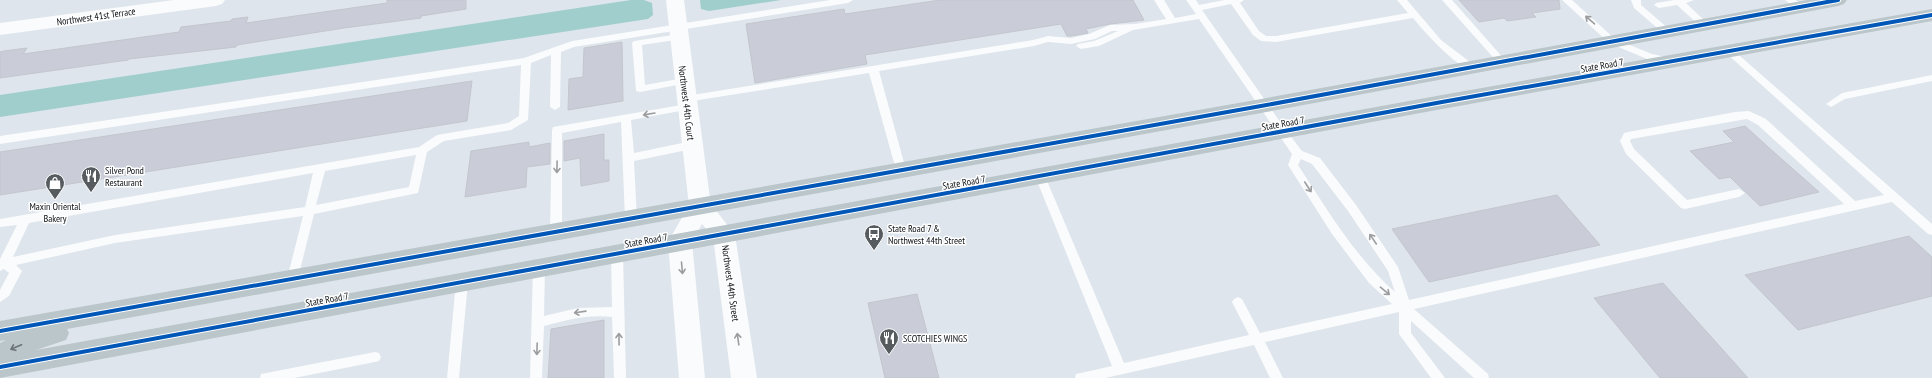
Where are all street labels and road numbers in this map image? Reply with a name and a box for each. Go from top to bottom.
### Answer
street label: Northwest 41st Terrace [56,5,136,28]
street label: State Road 7 [1579,55,1625,76]
street label: Northwest 44th Court [675,65,698,141]
street label: State Road 7 [1260,113,1306,134]
street label: State Road 7 [941,172,987,193]
street label: State Road 7 [623,230,669,251]
street label: Northwest 44th Street [719,244,742,322]
street label: State Road 7 [304,289,350,310]

